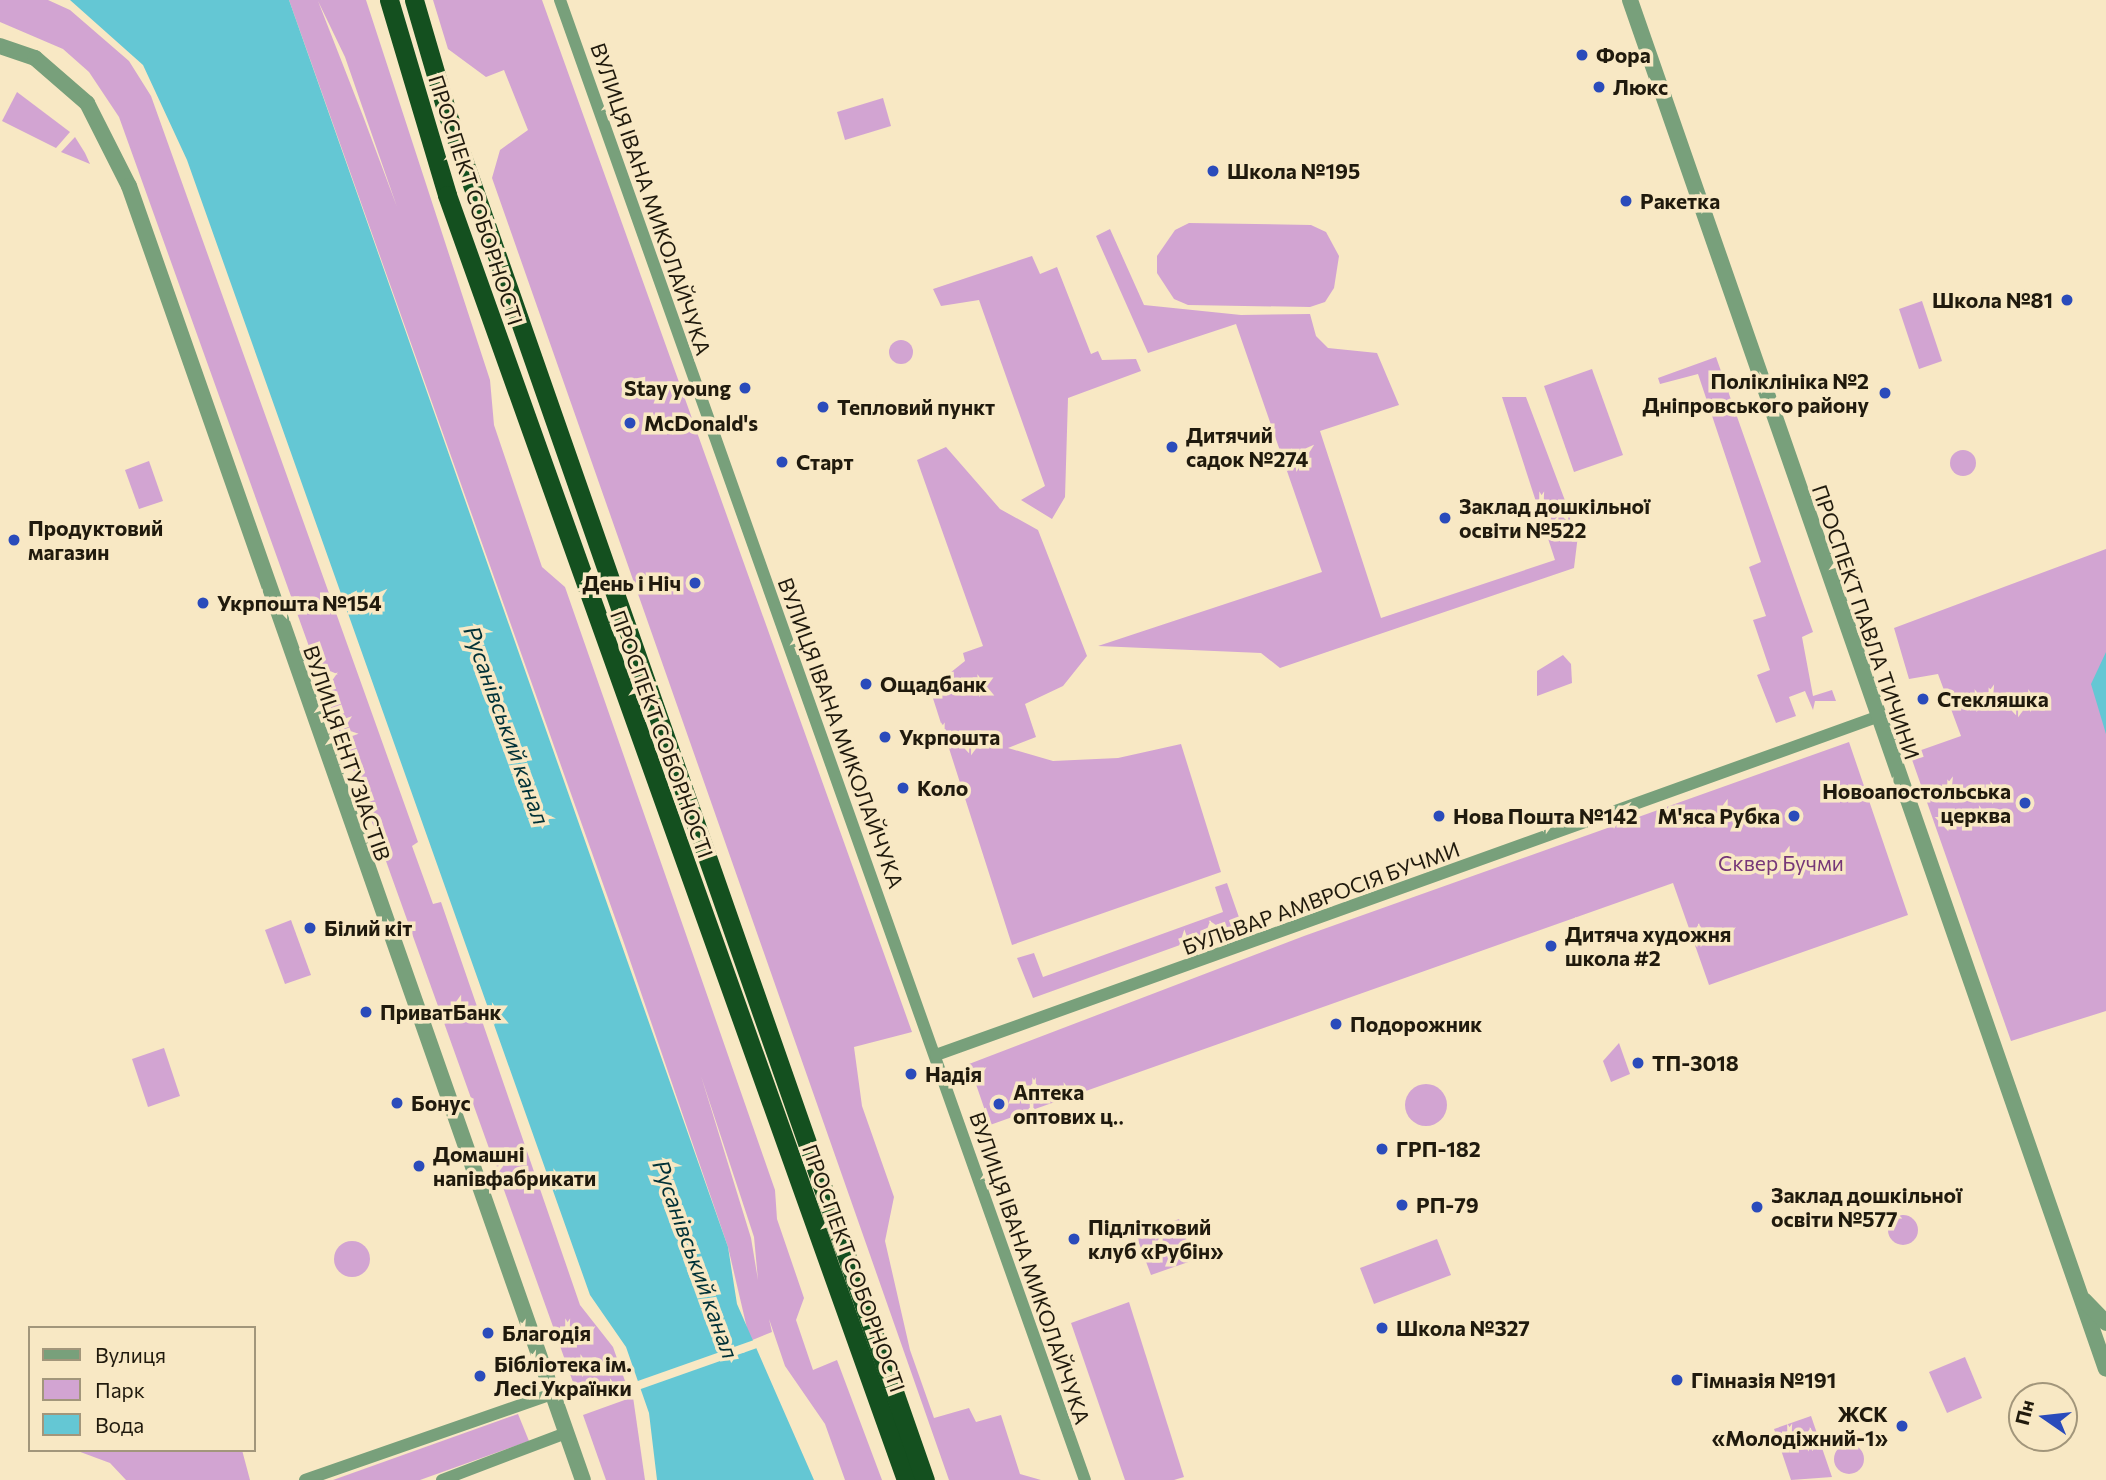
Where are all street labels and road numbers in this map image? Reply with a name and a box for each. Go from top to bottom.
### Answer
street label: ВУЛИЦЯ ІВАНА МИКОЛАЙЧУКА [586,40,716,358]
street label: ПРОСПЕКТ СОБОРНОСТІ [424,72,528,328]
street label: ПРОСПЕКТ ПАВЛА ТИЧИНИ [1807,481,1925,763]
street label: ВУЛИЦЯ ІВАНА МИКОЛАЙЧУКА [773,574,909,892]
street label: ПРОСПЕКТ СОБОРНОСТІ [605,607,719,861]
street label: ВУЛИЦЯ ЕНТУЗІАСТІВ [298,642,396,864]
street label: БУЛЬВАР АМВРОСІЯ БУЧМИ [1179,836,1463,960]
street label: ВУЛИЦЯ ІВАНА МИКОЛАЙЧУКА [965,1109,1095,1427]
street label: ПРОСПЕКТ СОБОРНОСТІ [797,1141,911,1395]

